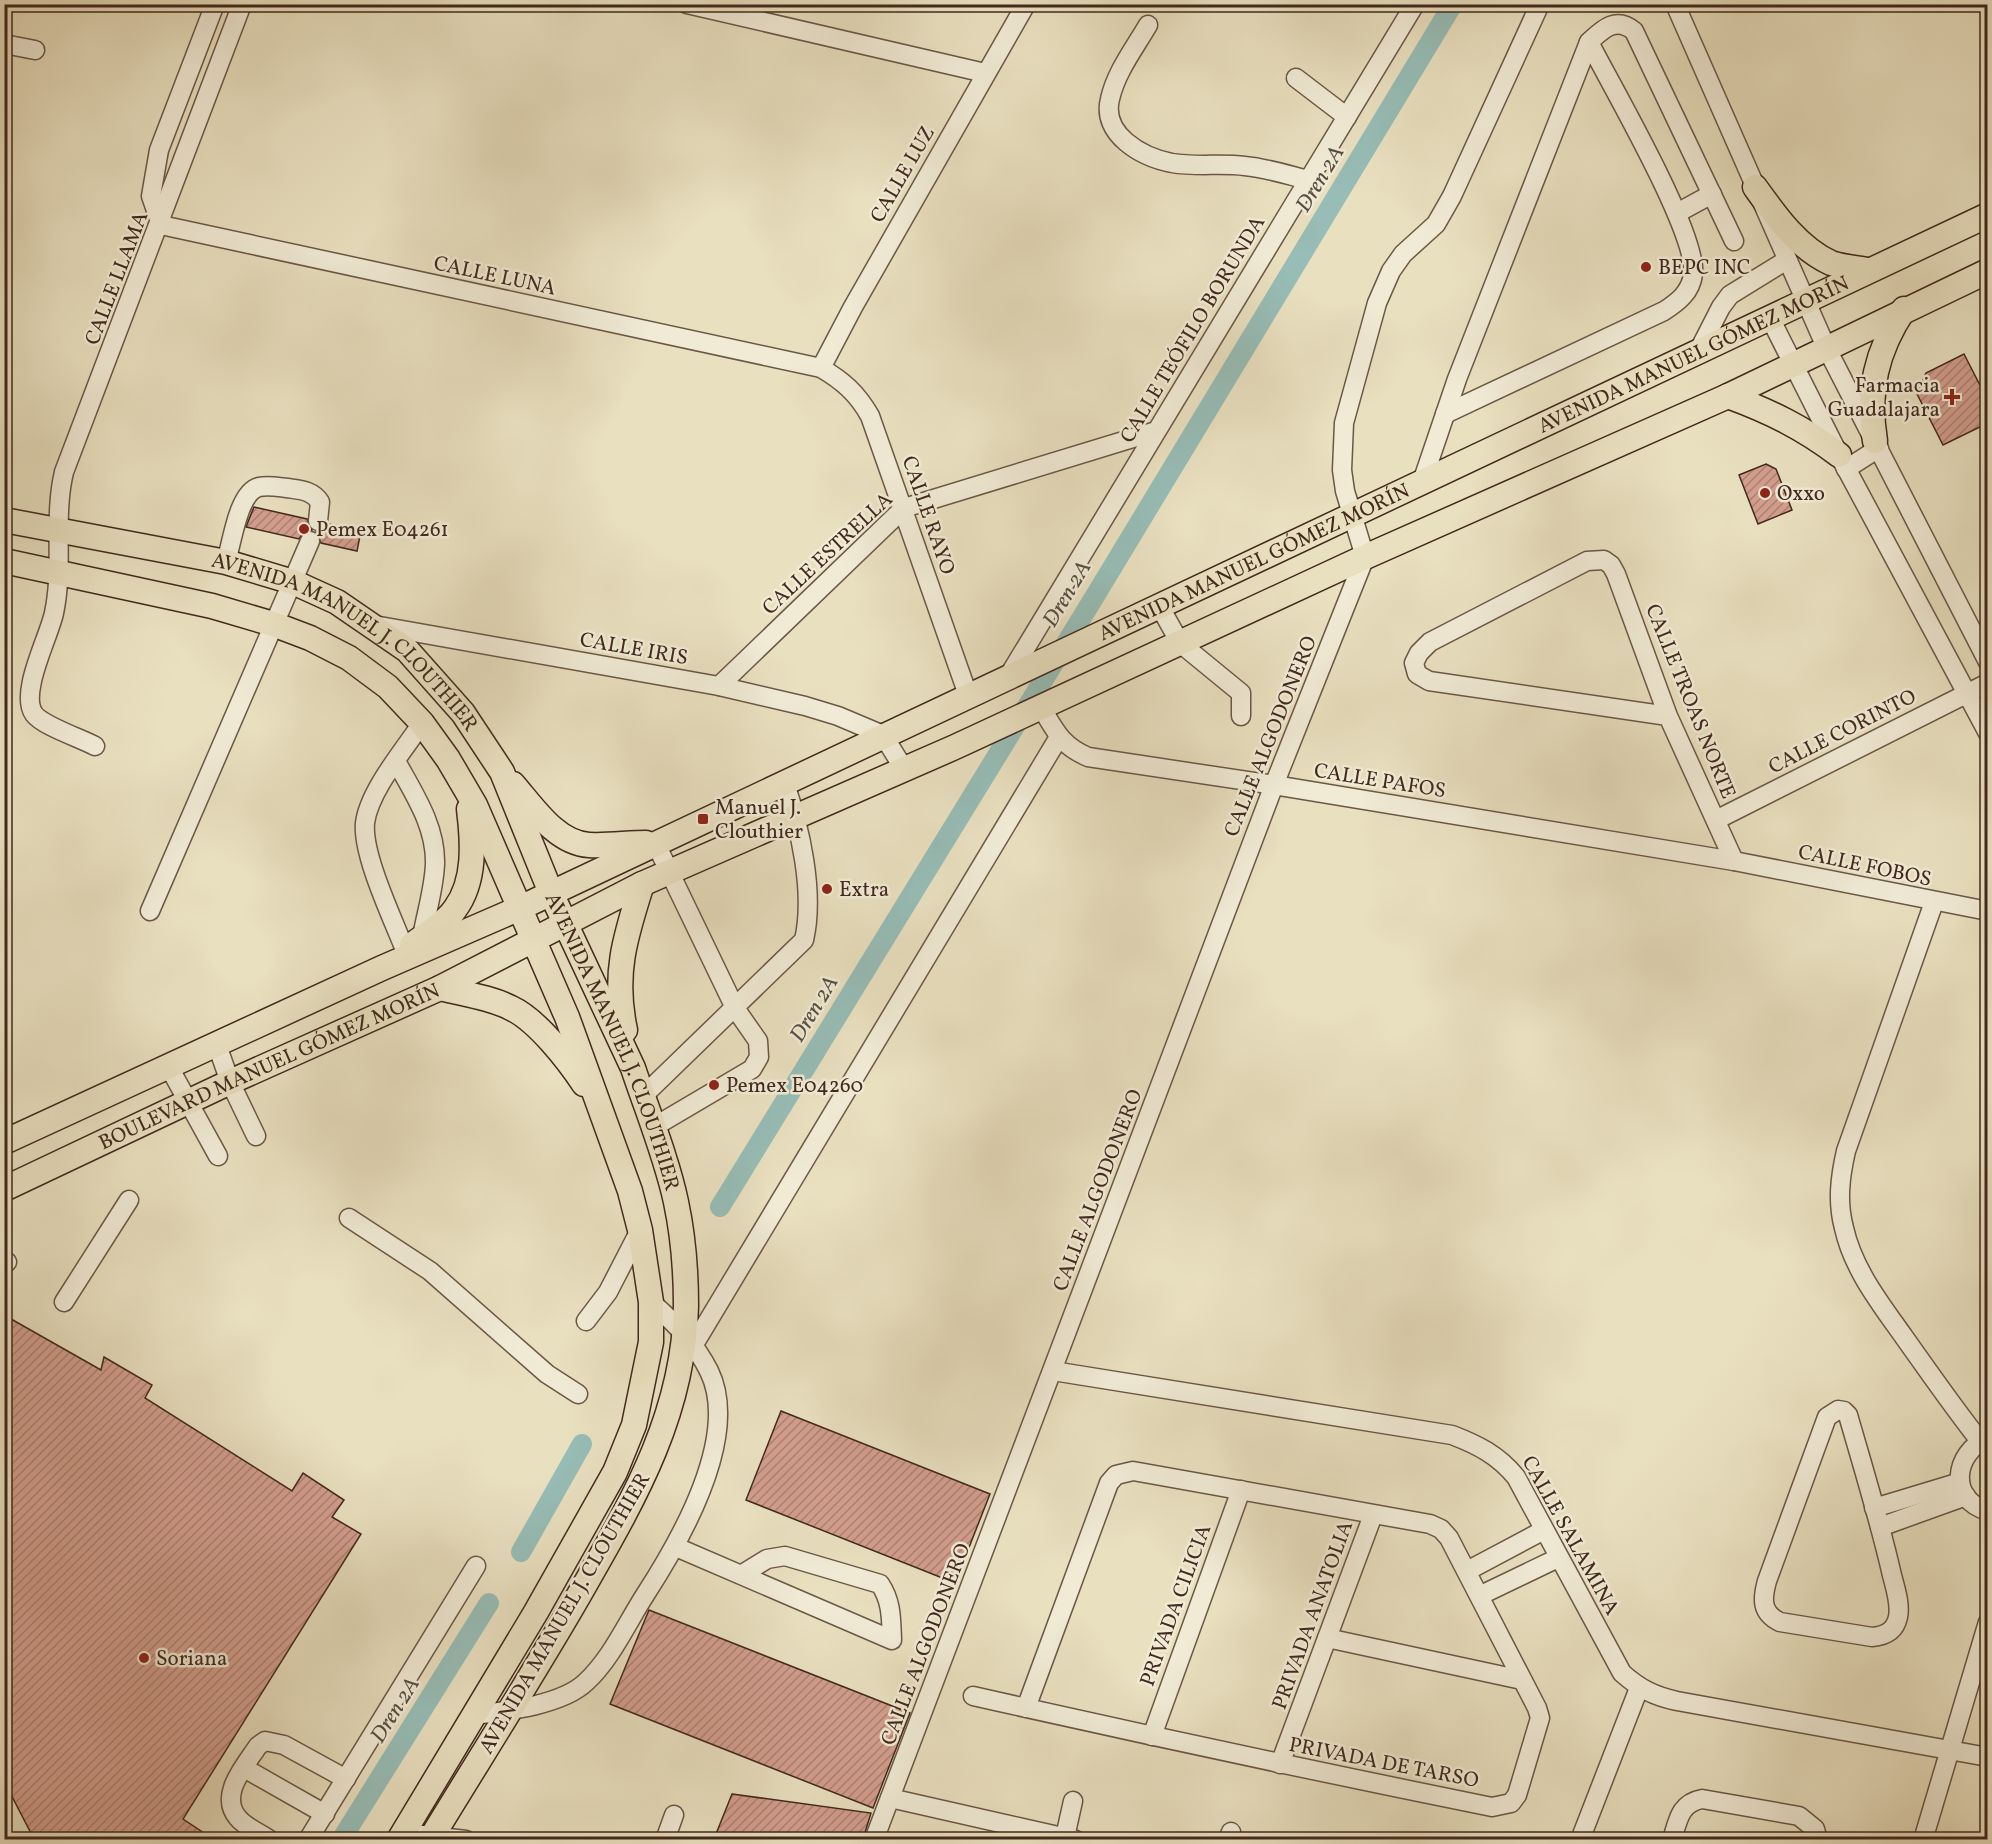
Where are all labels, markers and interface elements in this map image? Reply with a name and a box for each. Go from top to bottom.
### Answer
street label: CALLE LUZ [864,121,943,229]
water label: Dren 2A [1289,140,1353,219]
street label: CALLE LLAMA [79,207,156,350]
street label: CALLE TEÓFILO BORUNDA [1114,211,1273,449]
street label: CALLE LUNA [431,249,559,304]
place label: BEPC INC [1658,254,1751,283]
marker: BEPC INC [1639,260,1653,274]
street label: AVENIDA MANUEL GÓMEZ MORÍN [1533,270,1854,441]
place label: Farmacia Guadalajara [1828,372,1940,425]
marker: Farmacia Guadalajara [1945,390,1959,404]
street label: CALLE RAYO [894,452,961,579]
street label: AVENIDA MANUEL GÓMEZ MORÍN [1094,477,1415,649]
place label: Oxxo [1777,480,1825,509]
street label: CALLE ESTRELLA [756,486,900,622]
marker: Oxxo [1758,486,1772,500]
place label: Pemex E04261 [316,516,449,545]
marker: Pemex E04261 [297,522,311,536]
street label: AVENIDA MANUEL J. CLOUTHIER [209,547,484,738]
water label: Dren 2A [1036,555,1100,634]
street label: CALLE TROAS NORTE [1637,600,1742,803]
street label: CALLE IRIS [577,626,690,673]
street label: CALLE ALGODONERO [1218,632,1325,841]
street label: CALLE CORINTO [1764,683,1921,782]
street label: CALLE PAFOS [1312,757,1448,806]
place label: Manuel J. Clouthier [715,794,803,847]
marker: Manuel J. Clouthier [696,812,710,826]
street label: CALLE FOBOS [1795,838,1934,895]
place label: Extra [839,876,889,905]
marker: Extra [820,882,834,896]
street label: AVENIDA MANUEL J. CLOUTHIER [537,888,686,1194]
water label: Dren 2A [783,970,847,1049]
street label: BOULEVARD MANUEL GÓMEZ MORÍN [94,977,445,1158]
place label: Pemex E04260 [726,1072,863,1101]
marker: Pemex E04260 [707,1078,721,1092]
street label: CALLE ALGODONERO [1046,1085,1150,1296]
street label: CALLE SALAMINA [1514,1451,1626,1621]
street label: AVENIDA MANUEL J. CLOUTHIER [473,1468,658,1760]
street label: PRIVADA ANATOLIA [1266,1517,1361,1714]
street label: PRIVADA CILICIA [1134,1520,1219,1691]
street label: CALLE ALGODONERO [874,1539,978,1750]
place label: Soriana [156,1645,227,1674]
marker: Soriana [137,1651,151,1665]
water label: Dren 2A [364,1671,429,1749]
street label: PRIVADA DE TARSO [1286,1731,1481,1796]

